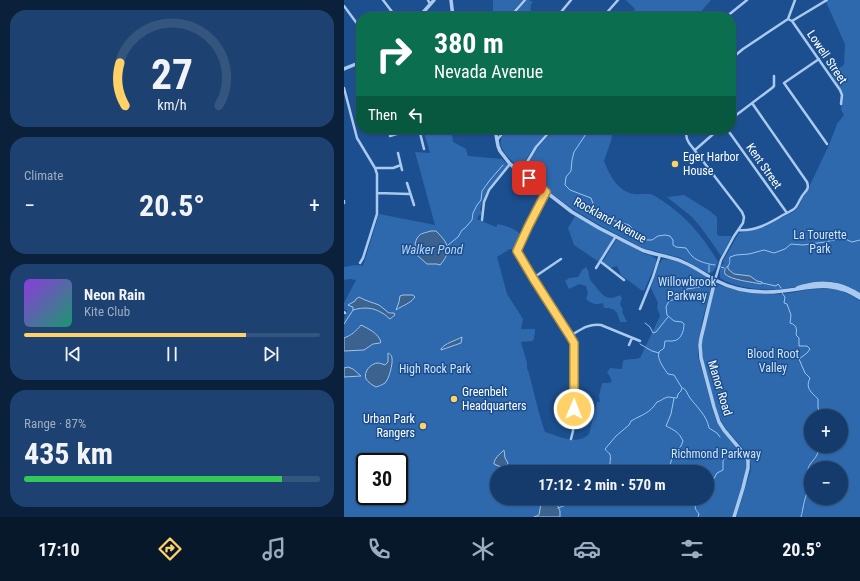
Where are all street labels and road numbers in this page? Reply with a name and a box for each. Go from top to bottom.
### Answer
street label: Lowell Street [804,28,850,87]
street label: Kent Street [743,141,785,192]
street label: Rockland Avenue [571,194,649,246]
street label: Manor Road [705,359,735,417]

